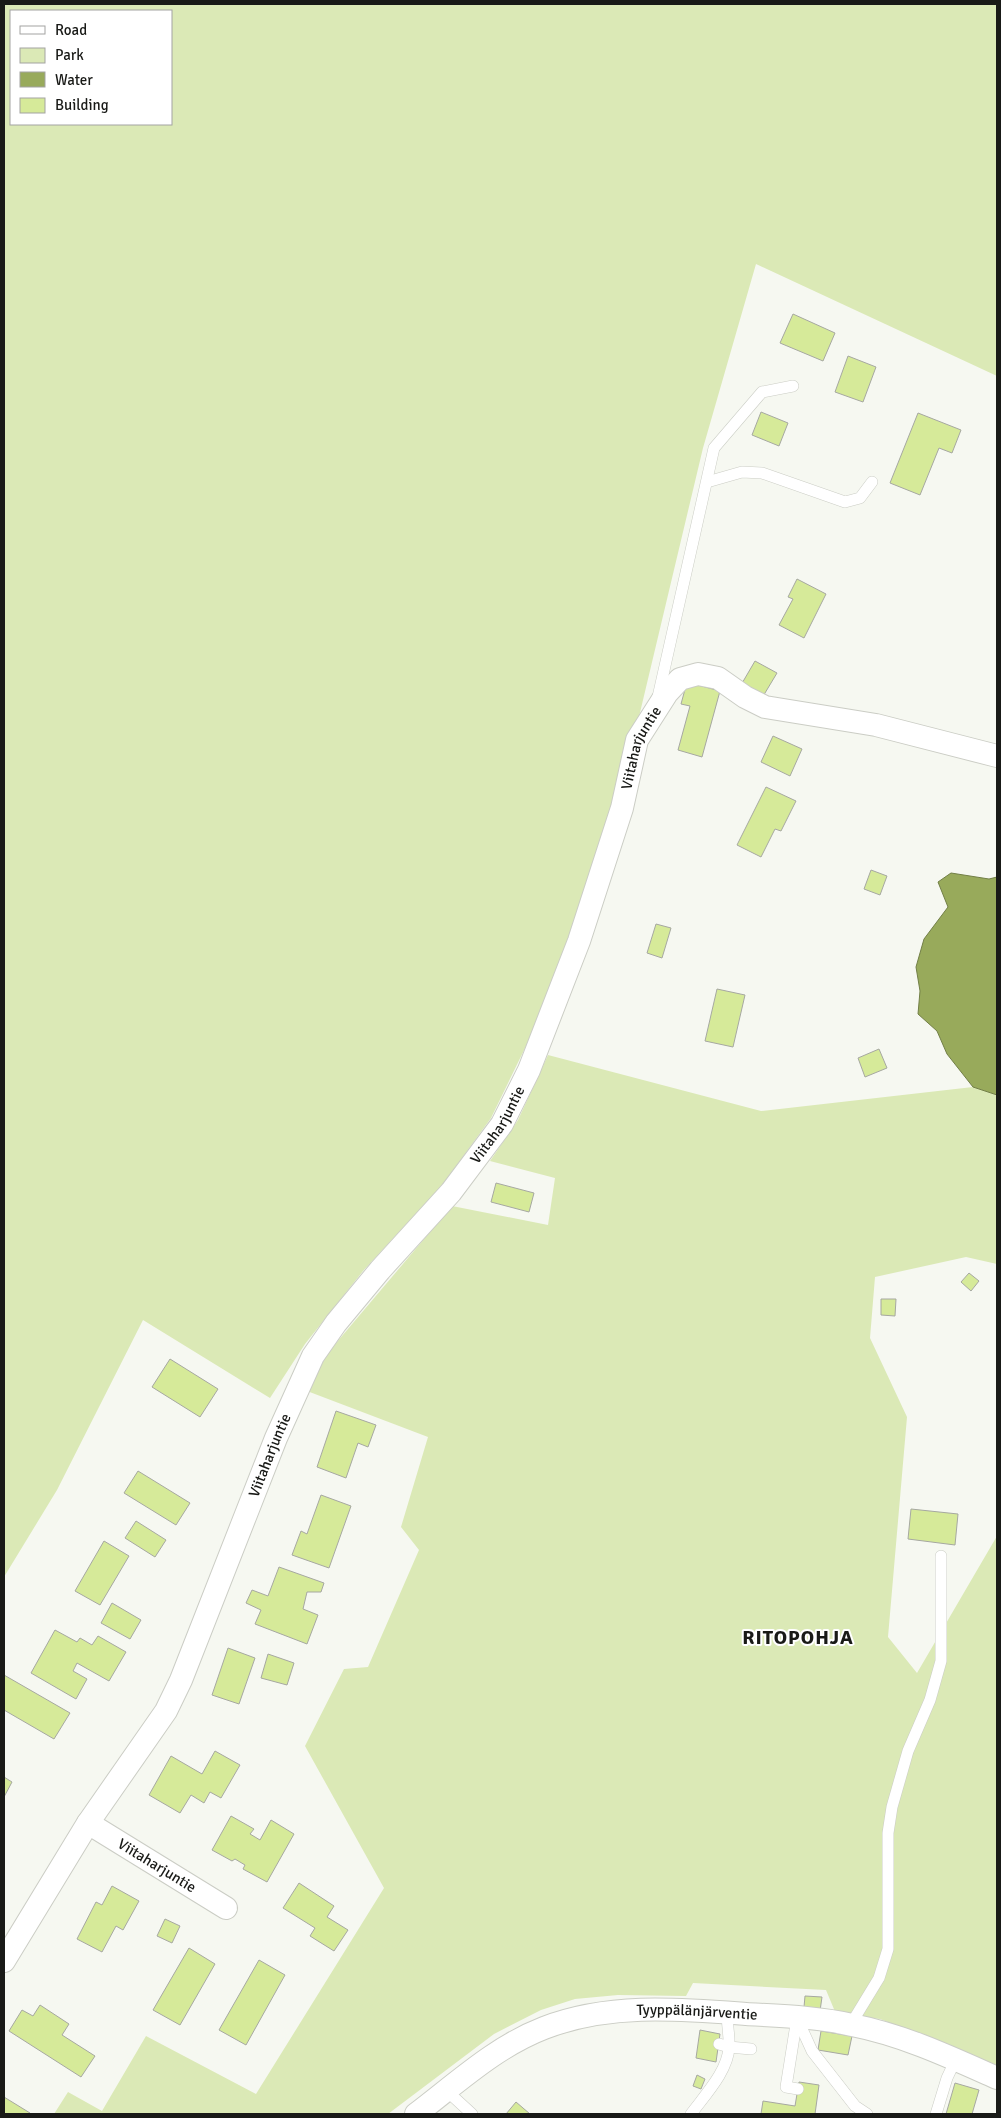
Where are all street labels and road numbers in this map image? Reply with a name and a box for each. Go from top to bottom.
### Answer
street label: Viitaharjuntie [617,703,665,791]
street label: Viitaharjuntie [466,1083,529,1167]
street label: Viitaharjuntie [245,1411,295,1500]
street label: Viitaharjuntie [114,1835,199,1896]
street label: Tyyppälänjärventie [636,2001,758,2024]

